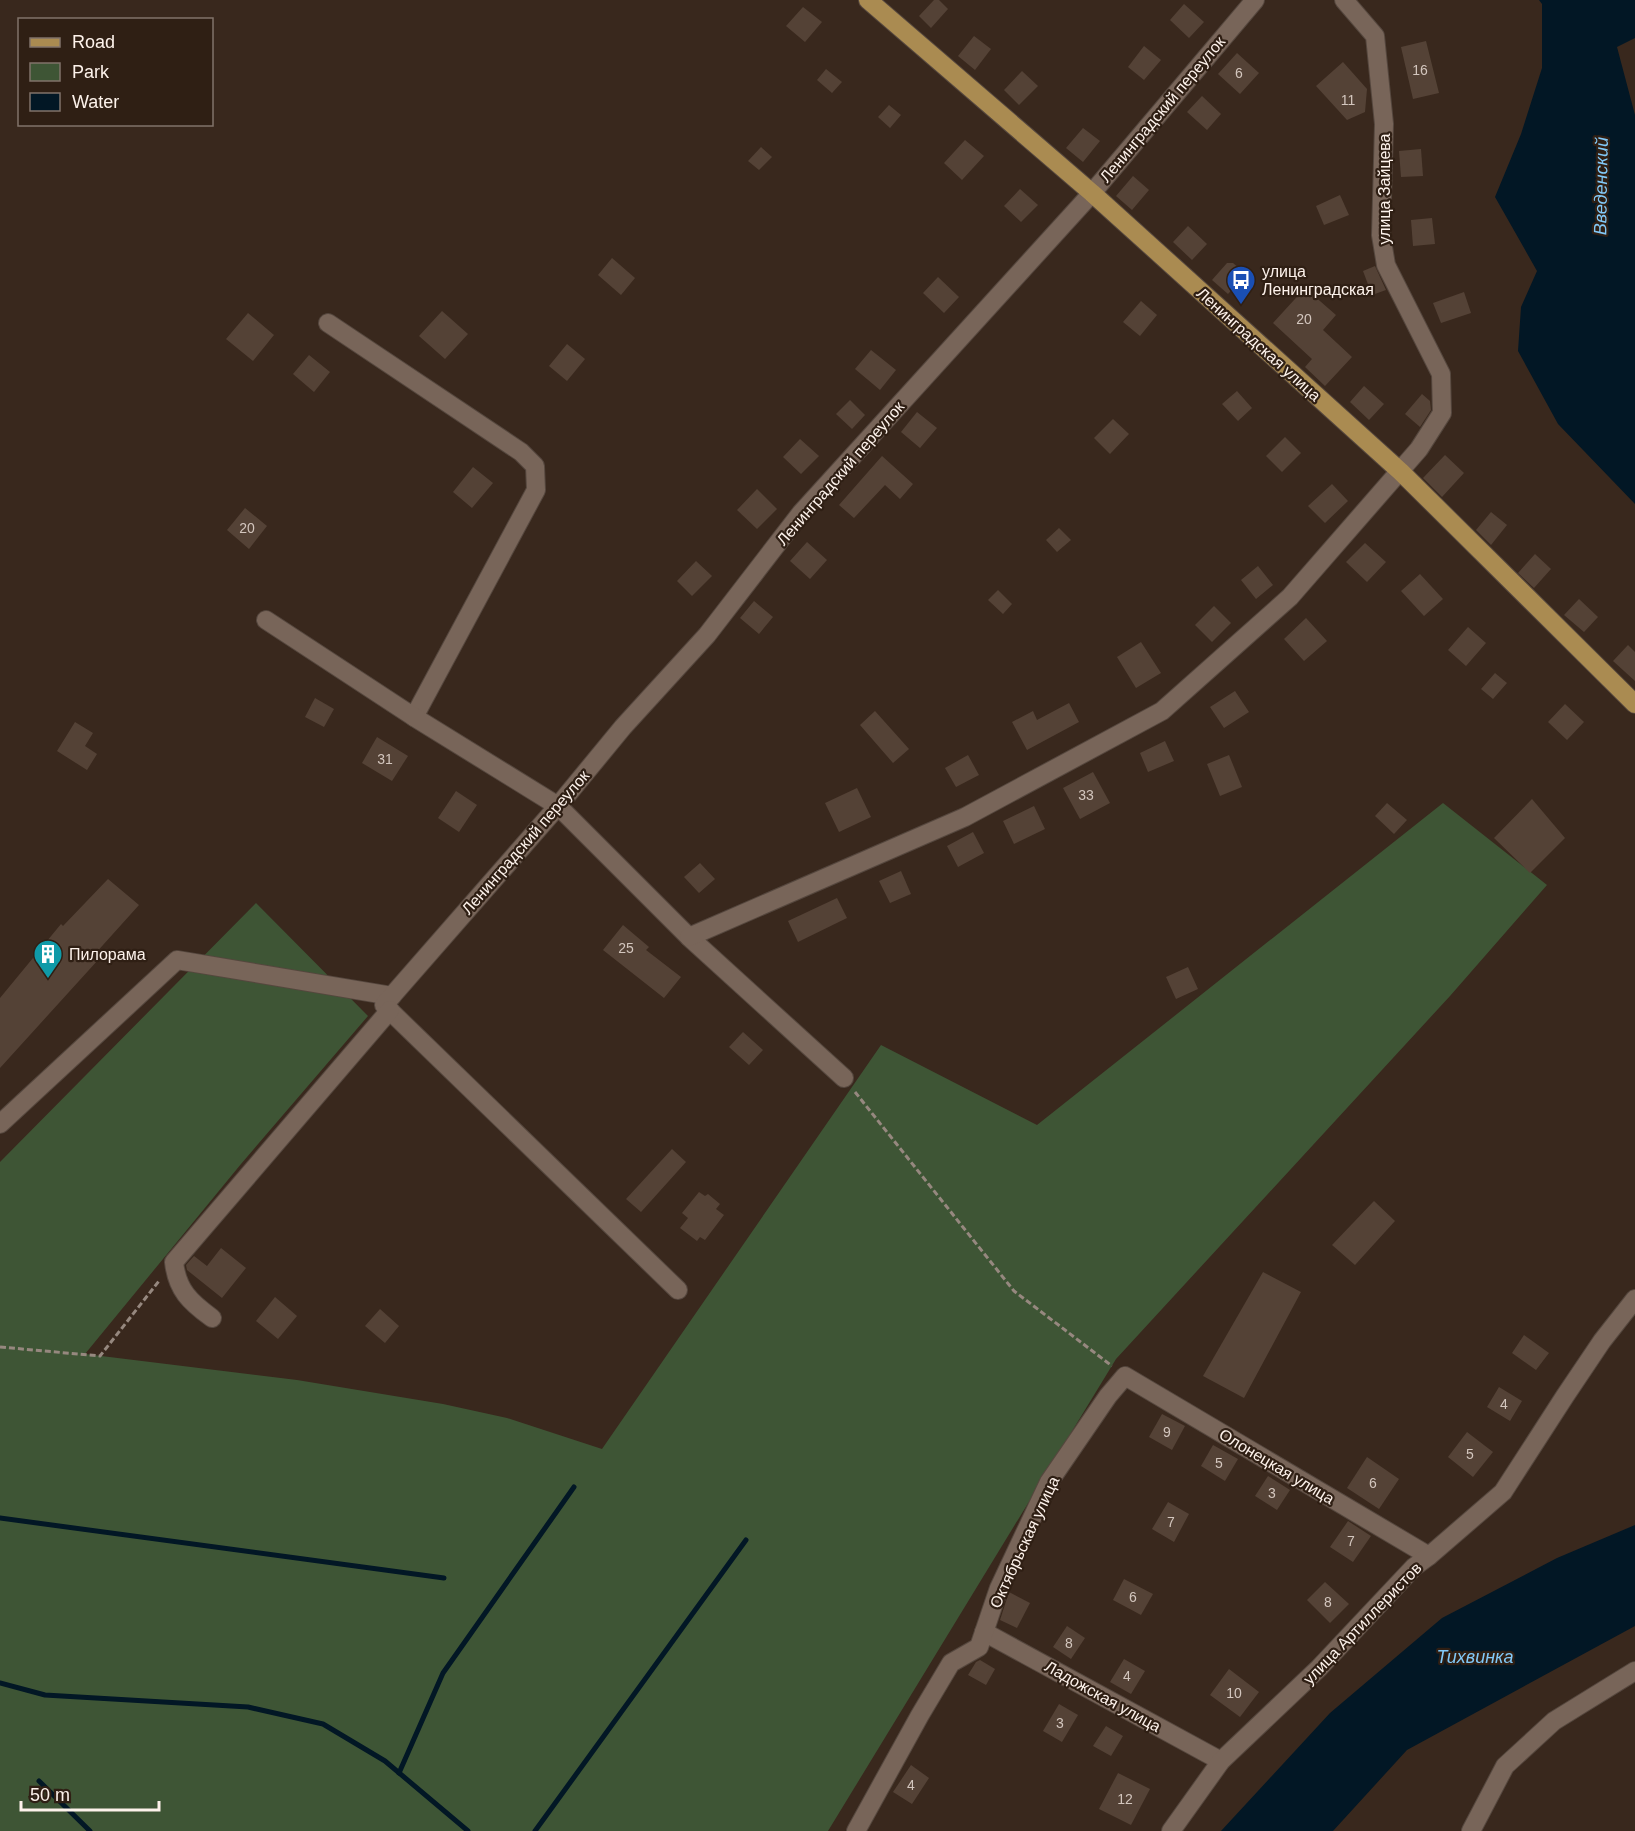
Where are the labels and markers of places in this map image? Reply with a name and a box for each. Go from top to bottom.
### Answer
place label: улица Ленинградская [1262,263,1374,298]
bus stop icon: улица Ленинградская [1225,264,1257,306]
building icon: Пилорама [32,938,64,980]
place label: Пилорама [69,946,146,963]

